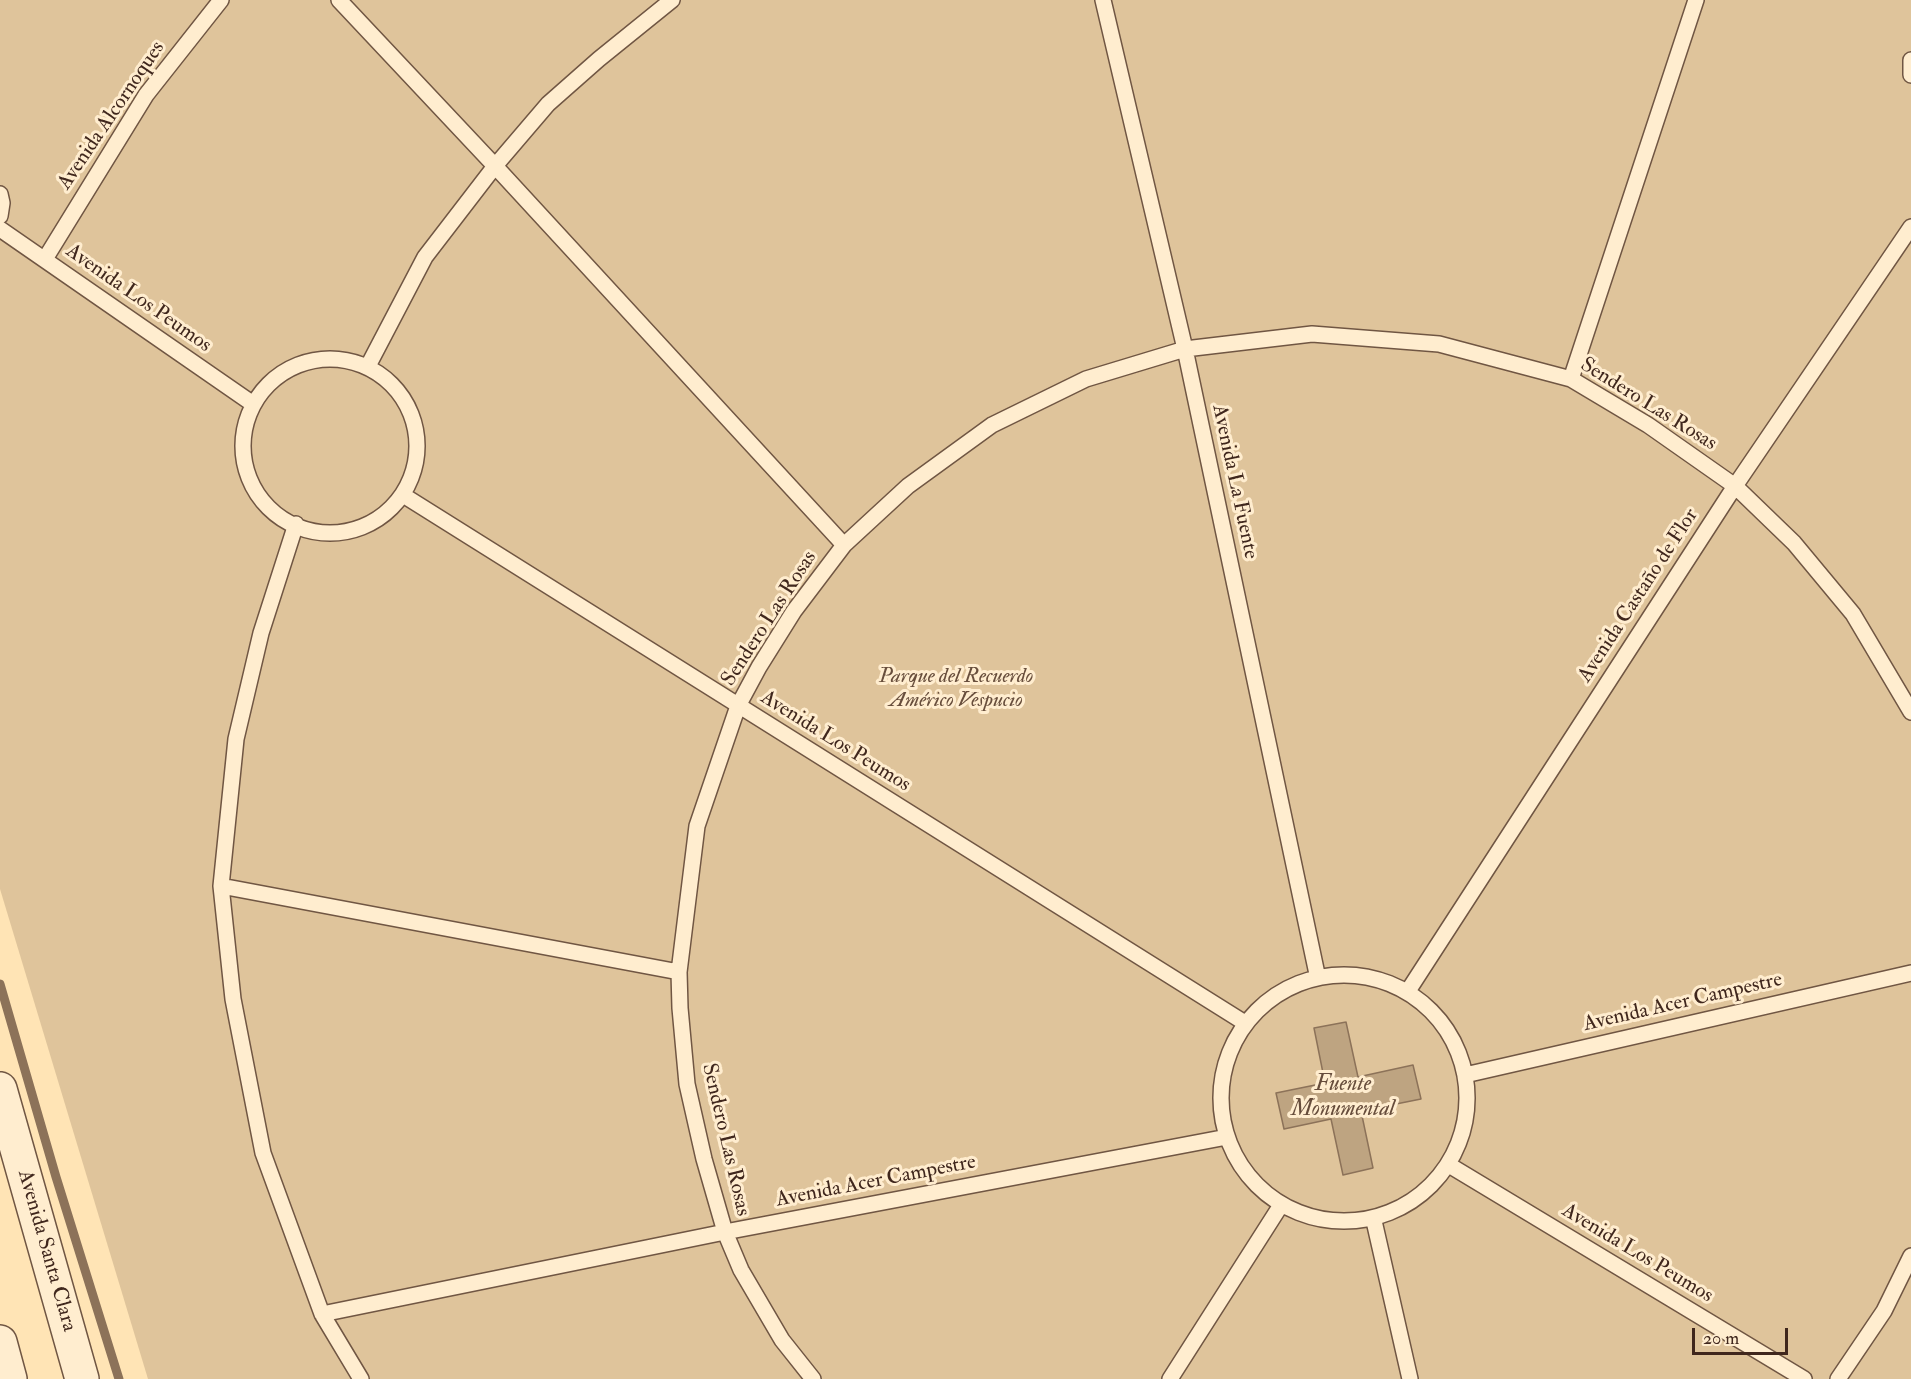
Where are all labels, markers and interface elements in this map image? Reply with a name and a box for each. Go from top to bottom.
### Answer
street label: Avenida Alcornoques [53,37,171,195]
street label: Avenida Los Peumos [60,239,216,359]
street label: Sendero Las Rosas [1575,353,1721,457]
street label: Avenida La Fuente [1205,403,1263,561]
street label: Avenida Castaño de Flor [1573,504,1705,688]
street label: Sendero Las Rosas [717,547,823,691]
park label: Parque del Recuerdo Américo Vespucio [879,664,1033,714]
street label: Avenida Los Peumos [755,686,915,798]
street label: Avenida Acer Campestre [1581,968,1785,1038]
street label: Sendero Las Rosas [695,1061,755,1219]
water label: Fuente Monumental [1291,1072,1395,1124]
street label: Avenida Acer Campestre [774,1150,978,1214]
street label: Avenida Santa Clara [11,1167,81,1335]
street label: Avenida Los Peumos [1557,1199,1717,1309]
scale bar [1695,1316,1791,1354]
text: 20 m [1703,1327,1739,1350]

